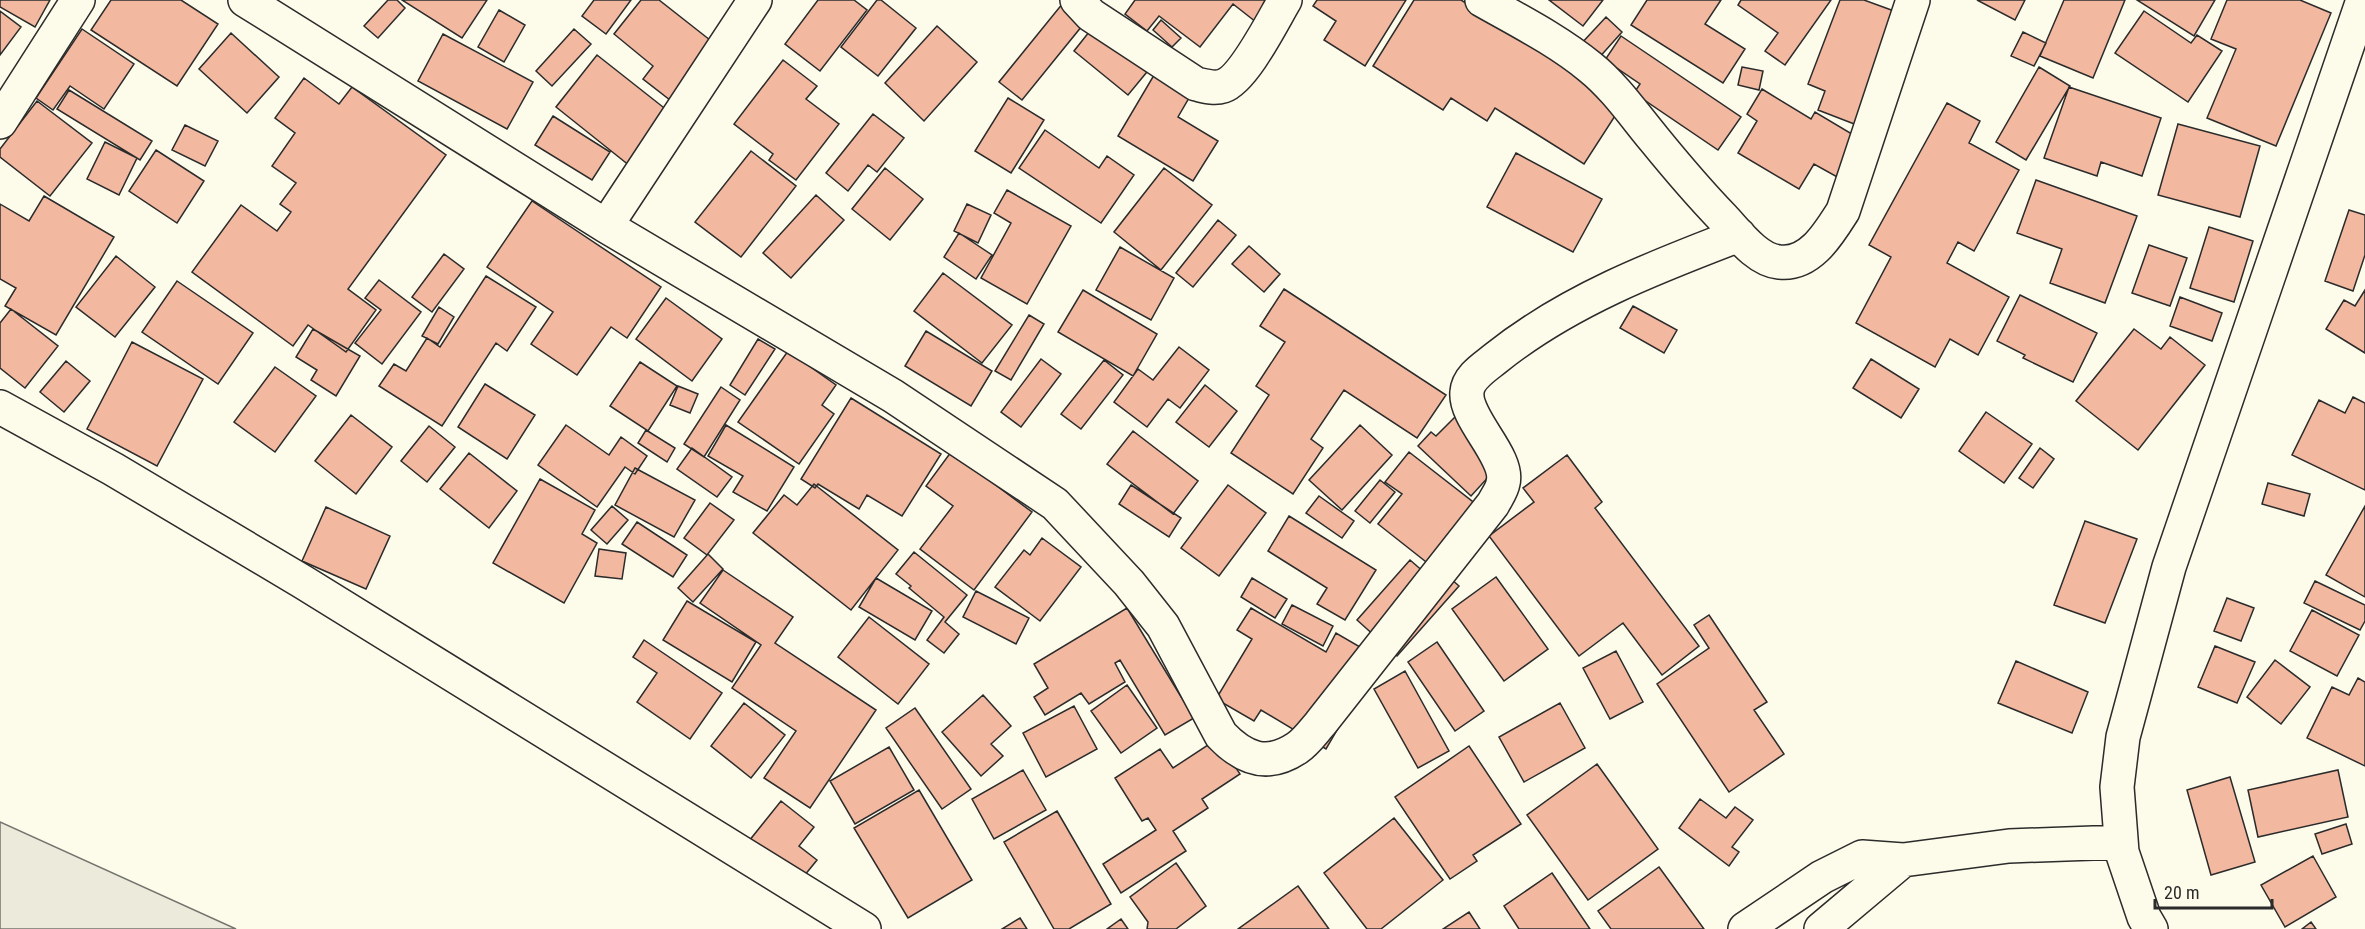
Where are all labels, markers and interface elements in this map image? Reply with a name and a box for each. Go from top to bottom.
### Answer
scale bar [2155,872,2272,910]
text: 20 m [2164,882,2199,903]

